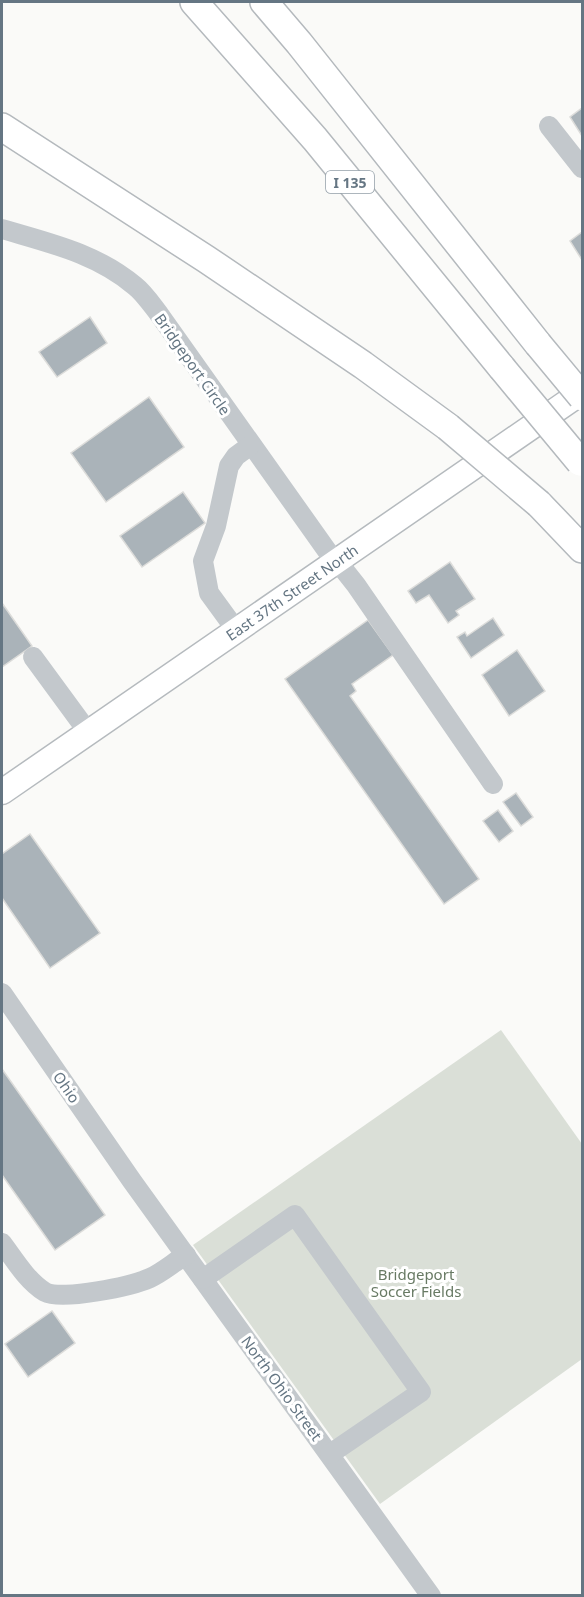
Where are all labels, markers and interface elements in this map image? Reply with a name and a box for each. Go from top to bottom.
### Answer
road number: I 135 [326,171,374,193]
street label: Bridgeport Circle [151,309,235,419]
street label: East 37th Street North [222,540,362,645]
street label: Ohio [49,1067,85,1107]
park label: Bridgeport Soccer Fields [371,1264,461,1301]
street label: North Ohio Street [237,1332,327,1445]

